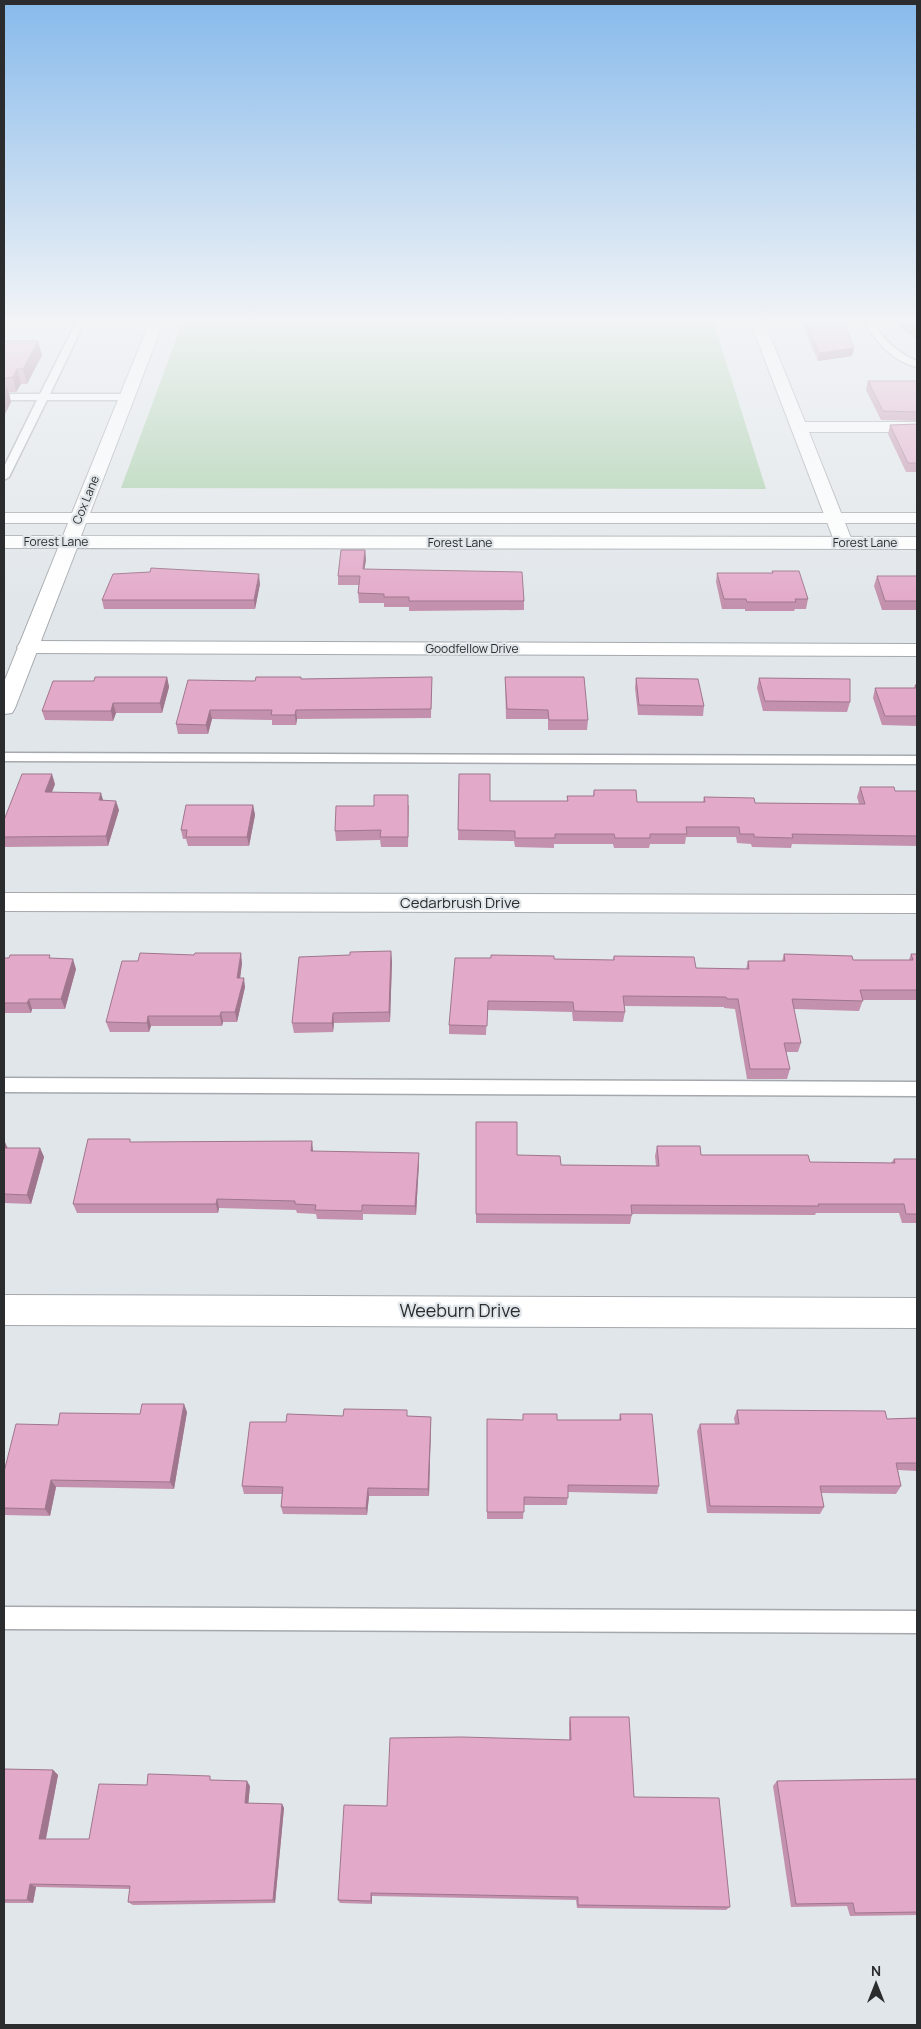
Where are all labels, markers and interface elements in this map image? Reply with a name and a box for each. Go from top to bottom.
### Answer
street label: Cox Lane [68,473,103,527]
street label: Forest Lane [24,533,88,550]
street label: Forest Lane [428,534,492,551]
street label: Forest Lane [833,534,897,551]
street label: Goodfellow Drive [426,640,518,657]
street label: Cedarbrush Drive [400,892,520,913]
street label: Weeburn Drive [399,1298,521,1322]
north arrow [851,1959,901,2009]
text: N [871,1961,881,1980]

